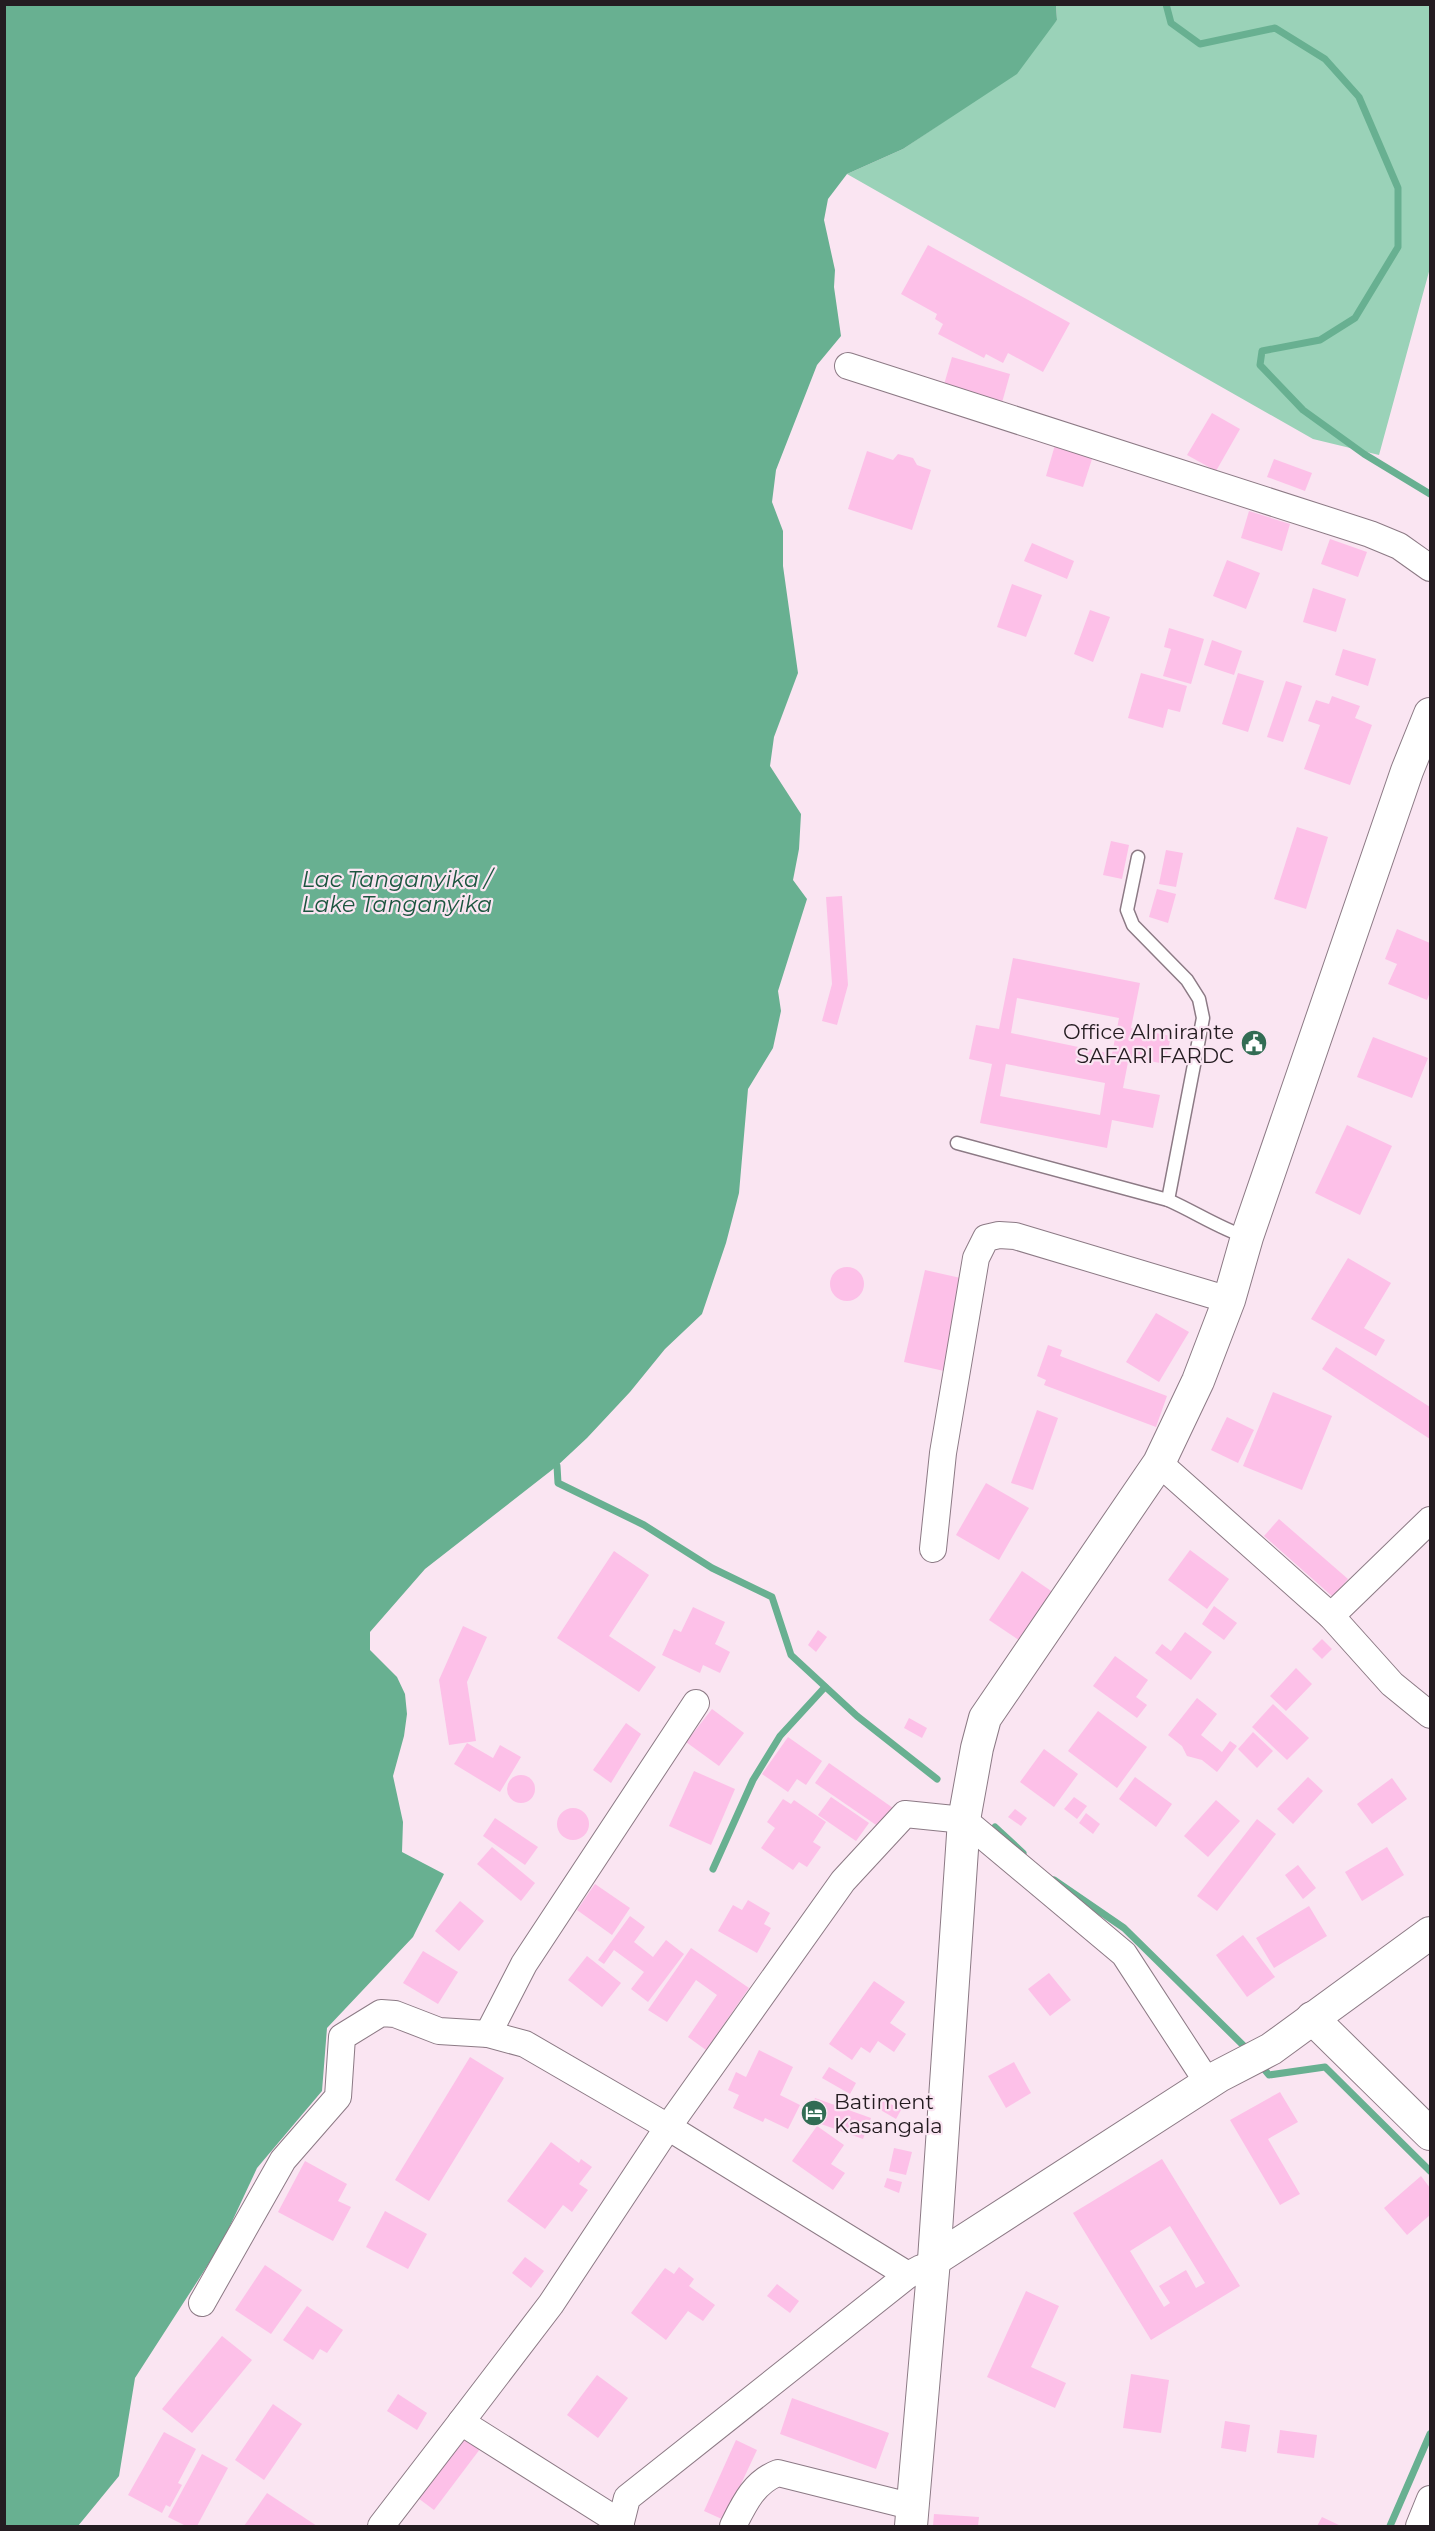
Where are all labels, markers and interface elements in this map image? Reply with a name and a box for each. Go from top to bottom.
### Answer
water label: Lac Tanganyika / Lake Tanganyika [302,866,496,918]
place label: Office Almirante SAFARI FARDC [1063,1019,1234,1068]
public building icon: Office Almirante SAFARI FARDC [1239,1028,1269,1058]
place label: Batiment Kasangala [834,2089,943,2138]
hotel icon: Batiment Kasangala [799,2098,829,2128]

